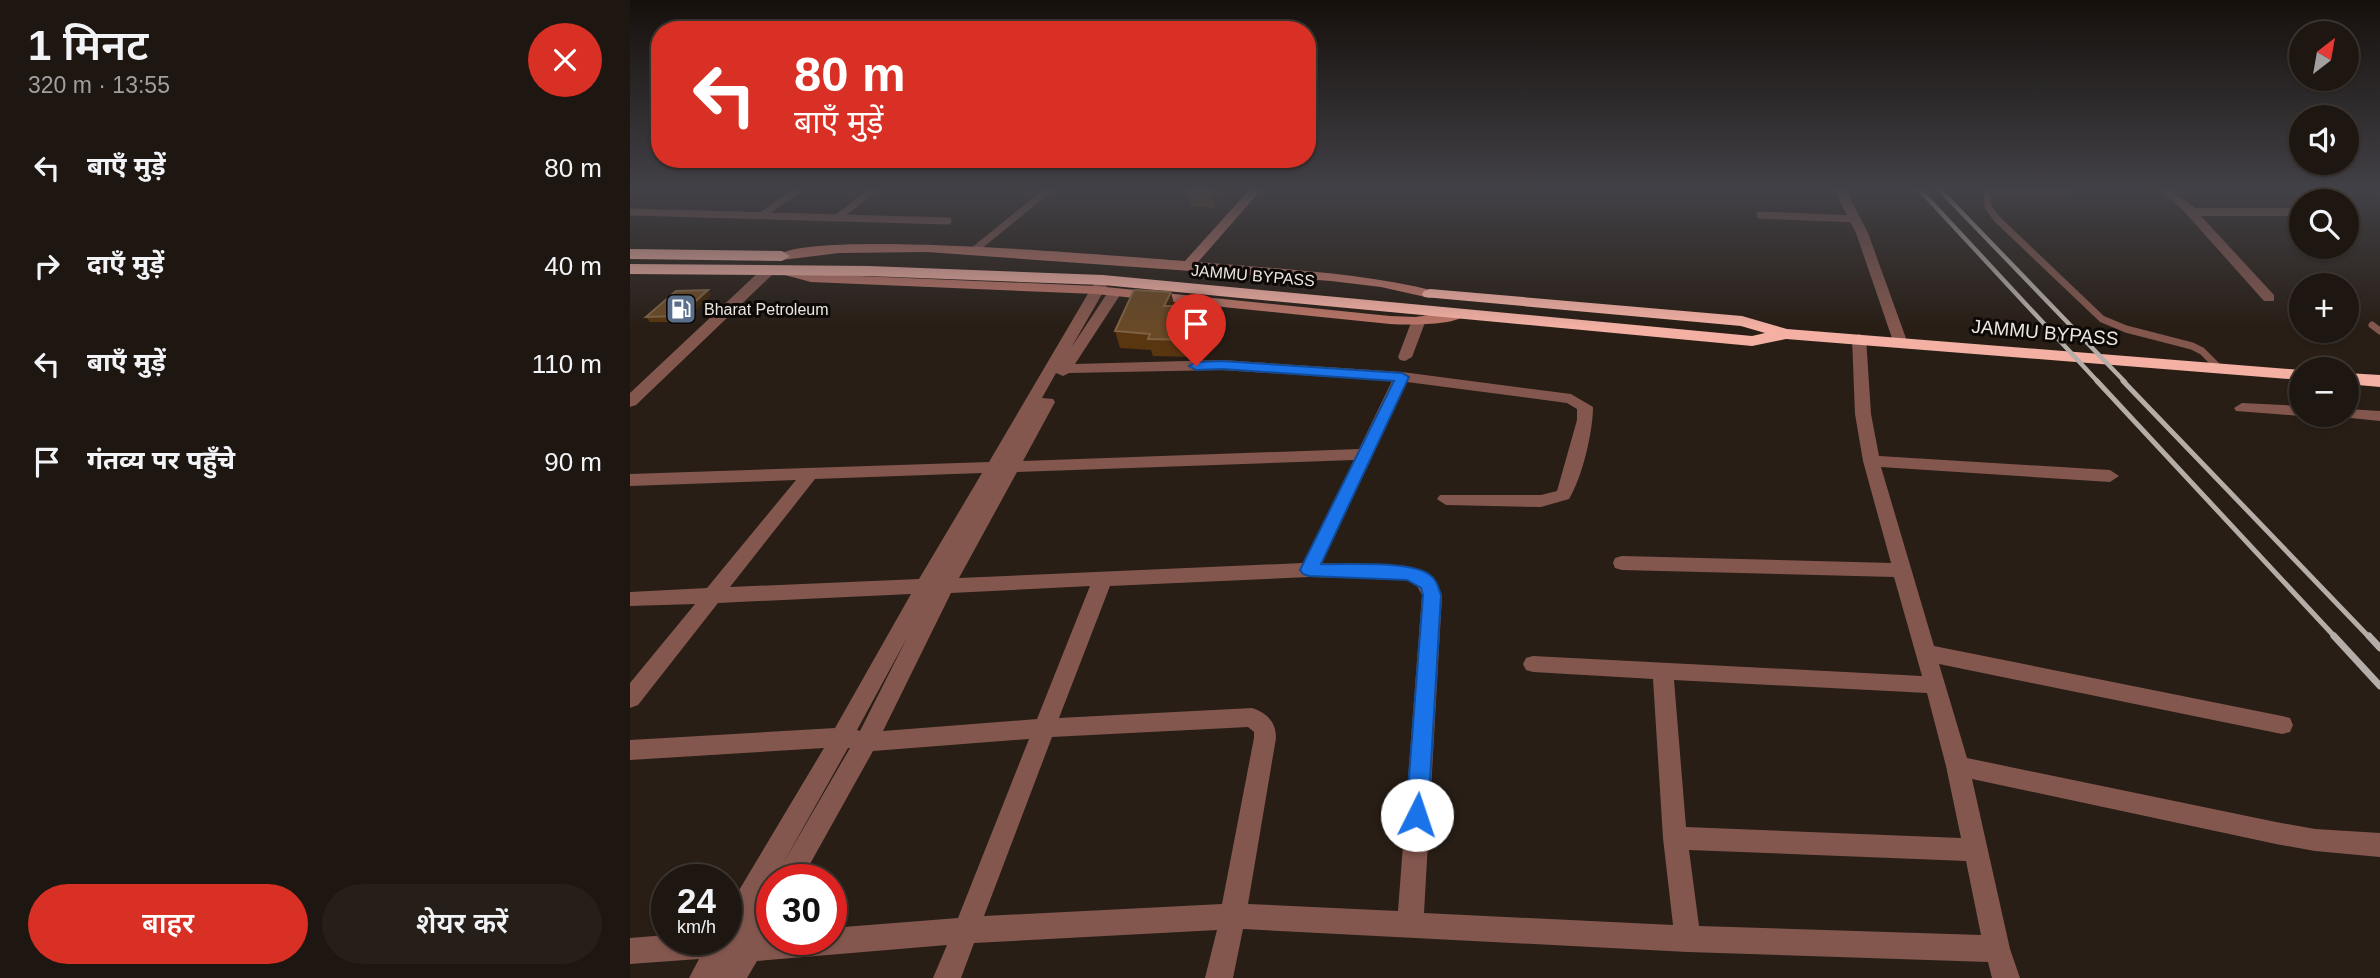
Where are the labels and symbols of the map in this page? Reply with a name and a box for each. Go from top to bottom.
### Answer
north arrow [2289,21,2359,91]
street label: JAMMU BYPASS [1190,262,1316,289]
fuel station icon: Bharat Petroleum [664,292,698,326]
pin [1166,294,1226,366]
place label: Bharat Petroleum [704,301,829,318]
street label: JAMMU BYPASS [1971,316,2119,349]
position arrow [1380,778,1454,852]
speed limit sign: 30 [756,864,847,955]

